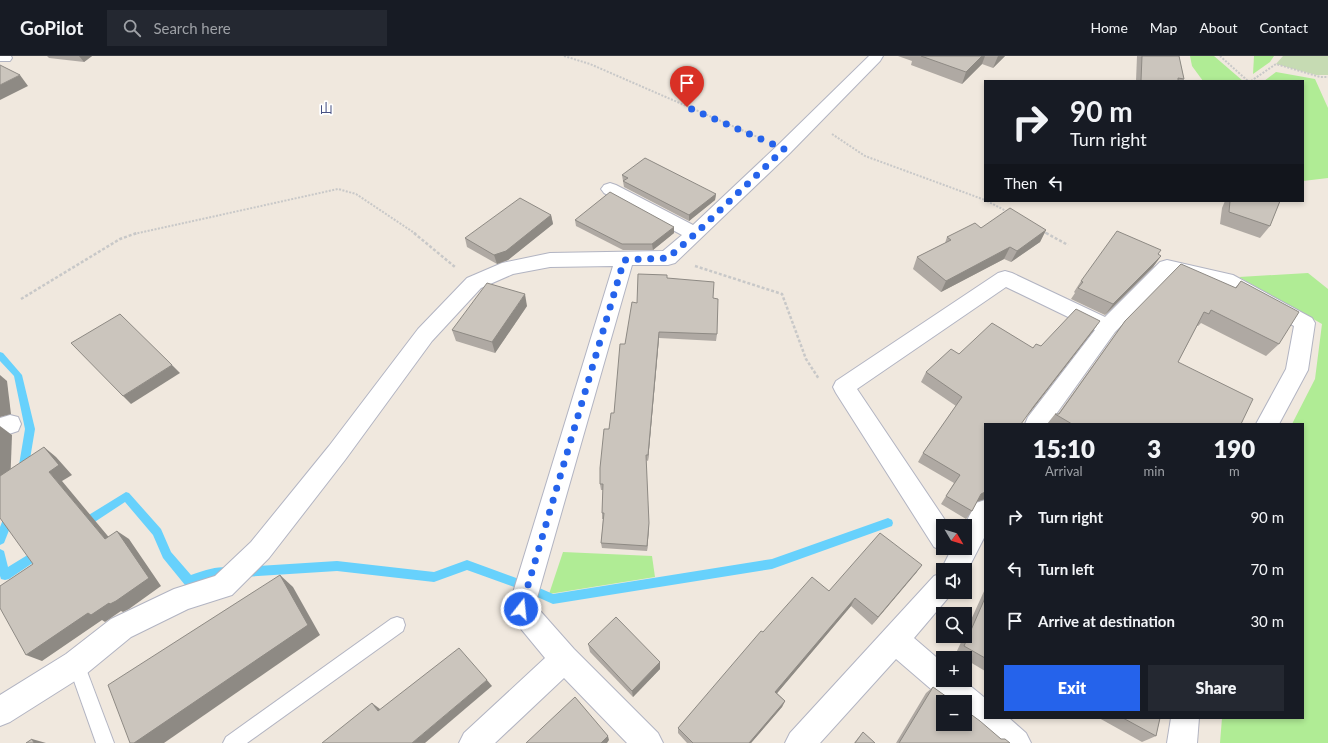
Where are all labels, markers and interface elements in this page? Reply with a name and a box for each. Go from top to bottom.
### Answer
search box [107,10,387,46]
text: GoPilot [20,16,83,39]
icon: search [121,17,143,39]
text: Search here [153,19,231,37]
text: Home [1090,19,1128,36]
text: Map [1150,19,1177,36]
text: About [1199,19,1237,36]
text: Contact [1259,19,1308,36]
pin [670,66,704,107]
icon: arrive [676,72,698,94]
text: 90 m [1070,94,1133,128]
icon: right [1004,96,1056,148]
district label: 山 [319,100,333,116]
text: Turn right [1070,128,1147,150]
icon: left [1045,172,1067,194]
text: Then [1004,174,1037,192]
text: 15:10 [1033,434,1095,463]
text: 3 [1147,434,1161,463]
text: 190 [1213,434,1255,463]
text: Arrival [1045,463,1083,479]
text: min [1144,463,1165,479]
text: m [1229,463,1240,479]
icon: right [1004,506,1026,528]
text: Turn right [1038,508,1103,526]
text: 90 m [1250,508,1284,526]
north arrow [936,519,972,555]
map controls [936,519,972,731]
icon: left [1004,558,1026,580]
text: Turn left [1038,560,1094,578]
text: 70 m [1250,560,1284,578]
button: sound [936,563,972,599]
position arrow [500,588,542,630]
button: search [936,607,972,643]
icon: arrive [1004,610,1026,632]
text: Arrive at destination [1038,612,1175,630]
text: 30 m [1250,612,1284,630]
button: + [936,651,972,687]
button: Exit [1004,665,1140,711]
button: Share [1148,665,1284,711]
button: − [936,695,972,731]

